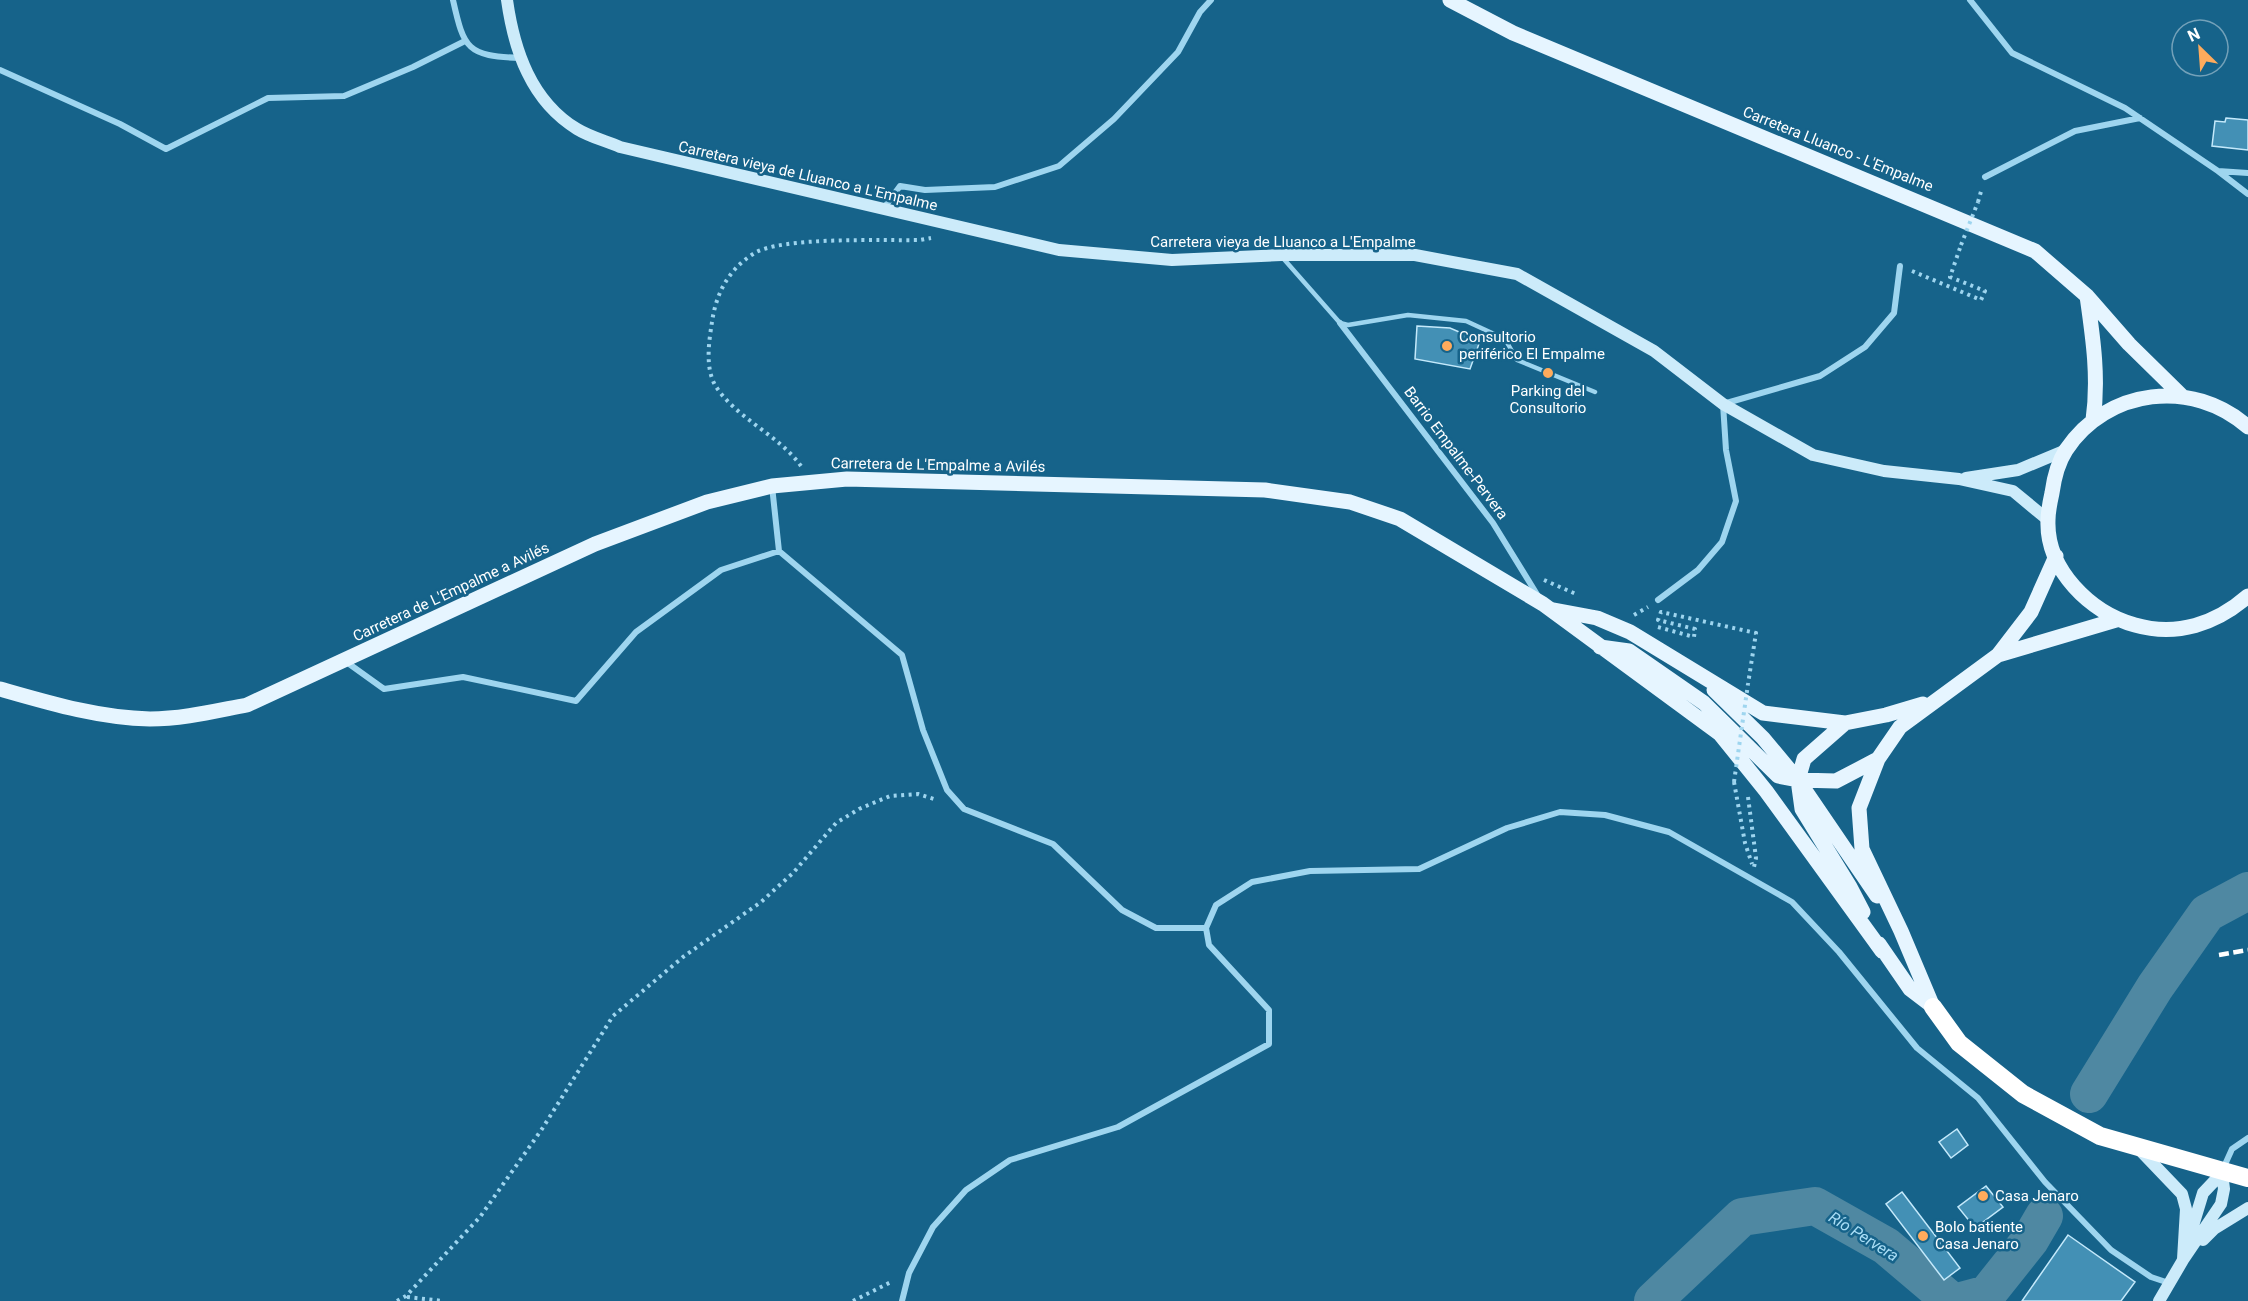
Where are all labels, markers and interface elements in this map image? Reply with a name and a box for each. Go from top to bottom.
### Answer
north arrow [2170,18,2230,78]
text: N [2185,24,2203,46]
street label: Carretera Lluanco - L'Empalme [1740,103,1936,195]
street label: Carretera vieya de Lluanco a L'Empalme [677,137,939,215]
street label: Carretera vieya de Lluanco a L'Empalme [1150,233,1416,251]
place label: Consultorio periférico El Empalme [1459,328,1605,363]
marker: Consultorio periférico El Empalme [1440,339,1454,353]
marker: Parking del Consultorio [1541,366,1555,380]
place label: Parking del Consultorio [1510,382,1586,417]
street label: Barrio Empalme-Pervera [1400,383,1512,523]
street label: Carretera de L'Empalme a Avilés [831,454,1045,476]
street label: Carretera de L'Empalme a Avilés [350,539,552,645]
place label: Casa Jenaro [1995,1187,2079,1205]
marker: Casa Jenaro [1976,1189,1990,1203]
water label: Río Pervera [1825,1208,1902,1265]
place label: Bolo batiente Casa Jenaro [1935,1218,2023,1253]
marker: Bolo batiente Casa Jenaro [1916,1229,1930,1243]

